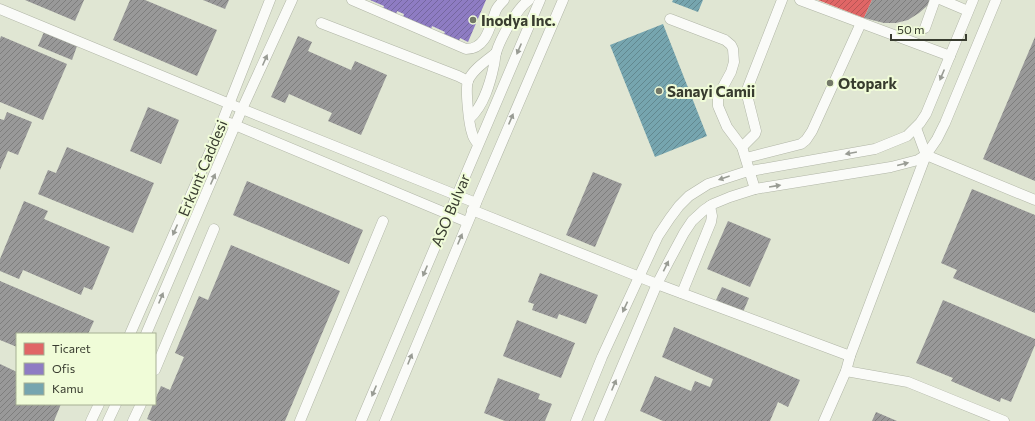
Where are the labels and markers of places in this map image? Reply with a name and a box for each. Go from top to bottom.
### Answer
place label: Inodya Inc. [481,11,556,29]
marker: Inodya Inc. [468,15,478,25]
place label: Otopark [838,74,897,92]
marker: Otopark [825,78,835,88]
place label: Sanayi Camii [667,82,755,100]
marker: Sanayi Camii [654,86,664,96]

